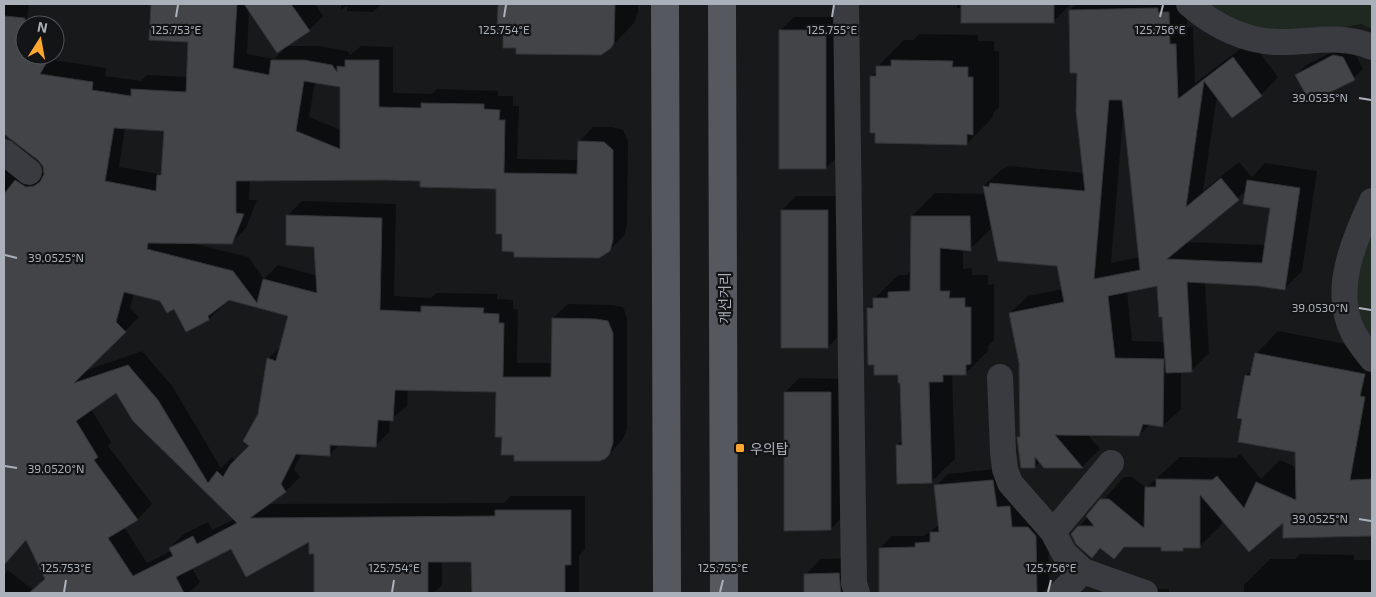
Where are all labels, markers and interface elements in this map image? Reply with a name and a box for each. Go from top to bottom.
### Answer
north arrow [15,15,65,65]
text: N [36,17,49,36]
text: 125.753°E [151,22,202,36]
text: 125.754°E [478,22,530,36]
text: 125.755°E [807,22,857,36]
text: 125.756°E [1135,22,1186,36]
text: 39.0535°N [1292,90,1348,104]
text: 39.0525°N [28,250,84,264]
street label: 개선거리 [716,272,733,324]
text: 39.0530°N [1292,300,1348,314]
place label: 우의탑 [750,440,789,457]
marker: 우의탑 [734,442,746,454]
text: 39.0520°N [28,461,84,475]
text: 39.0525°N [1292,511,1348,525]
text: 125.753°E [41,560,92,574]
text: 125.754°E [368,560,420,574]
text: 125.755°E [698,560,748,574]
text: 125.756°E [1026,560,1077,574]

